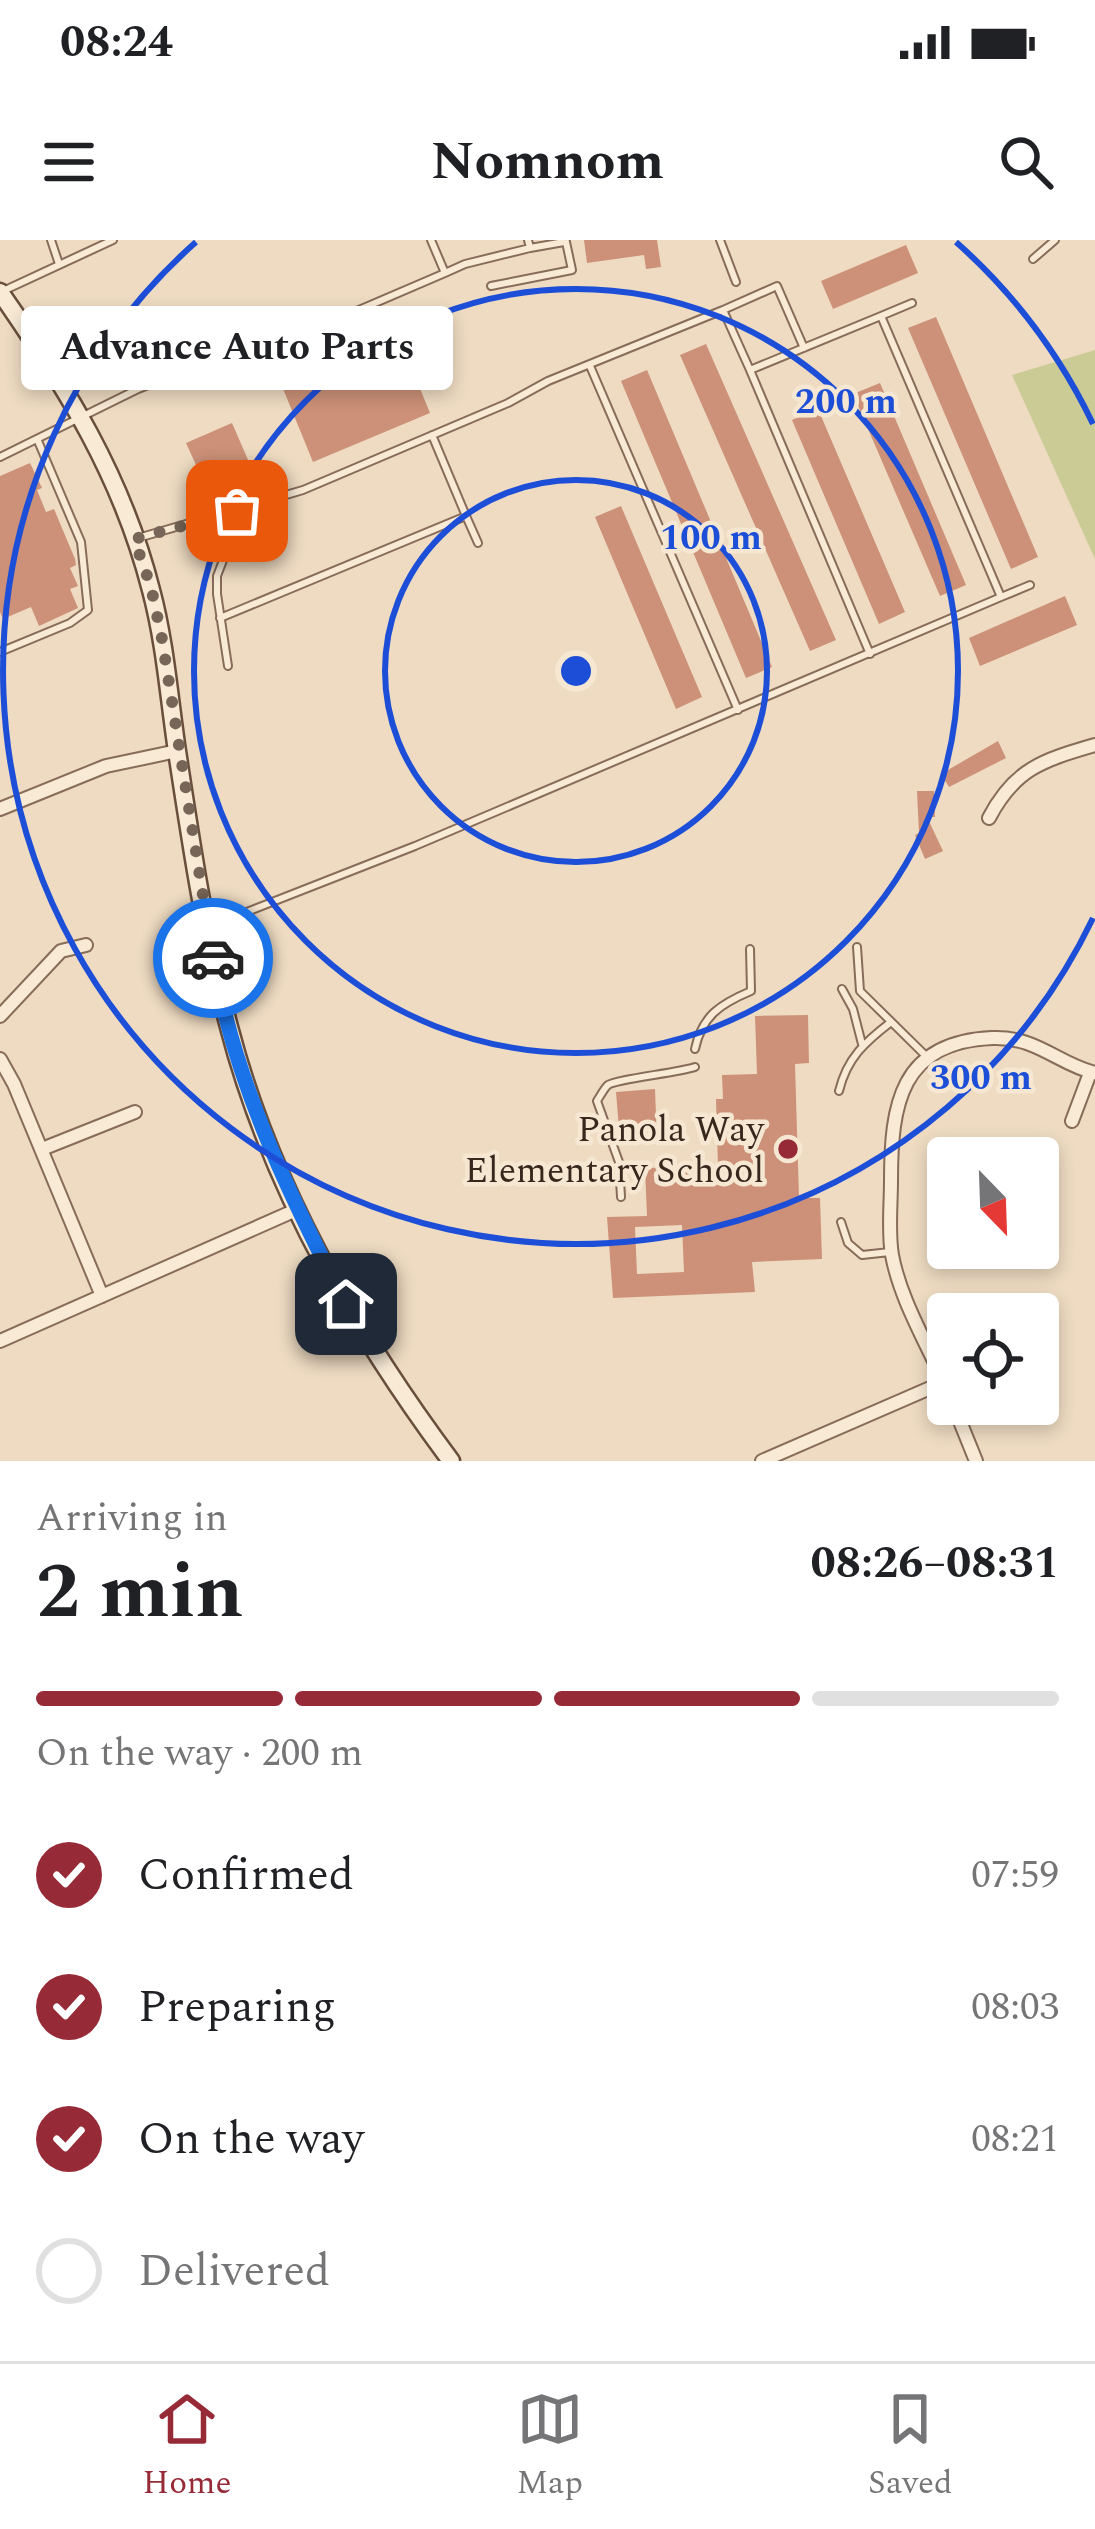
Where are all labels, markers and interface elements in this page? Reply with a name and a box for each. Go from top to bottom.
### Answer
text: 08:24 [60,8,173,77]
text: Nomnom [431,121,664,203]
icon: menu [36,129,102,195]
icon: search [993,129,1059,195]
callout: Advance Auto Parts [21,307,453,391]
text: Advance Auto Parts [59,318,415,377]
text: 200 m [795,375,897,430]
pin [186,460,288,562]
icon: bag [204,478,270,544]
text: 100 m [660,511,762,566]
centre of rings [555,650,597,692]
courier [153,898,273,1018]
icon: car [180,925,246,991]
text: 300 m [930,1051,1032,1106]
place label: Panola Way Elementary School [465,1103,766,1199]
marker: Panola Way Elementary School [775,1136,801,1162]
north arrow [927,1137,1059,1269]
map controls [927,1137,1059,1425]
pin [295,1253,397,1355]
icon: home [313,1271,379,1337]
button: locate [927,1293,1059,1425]
text: Arriving in [36,1489,228,1548]
text: 08:26–08:31 [810,1529,1059,1598]
text: 2 min [36,1533,244,1652]
text: On the way · 200 m [36,1724,363,1783]
text: Confirmed [138,1841,354,1910]
icon: check [36,1842,102,1908]
text: 07:59 [971,1846,1059,1905]
text: Preparing [138,1973,336,2042]
icon: check [36,1974,102,2040]
text: 08:03 [971,1978,1059,2037]
text: On the way [138,2105,364,2174]
icon: check [36,2106,102,2172]
text: 08:21 [971,2110,1059,2169]
text: Delivered [138,2237,330,2306]
tab: Home [143,2386,231,2508]
tab: Map [516,2386,583,2508]
tab: Saved [868,2386,953,2508]

